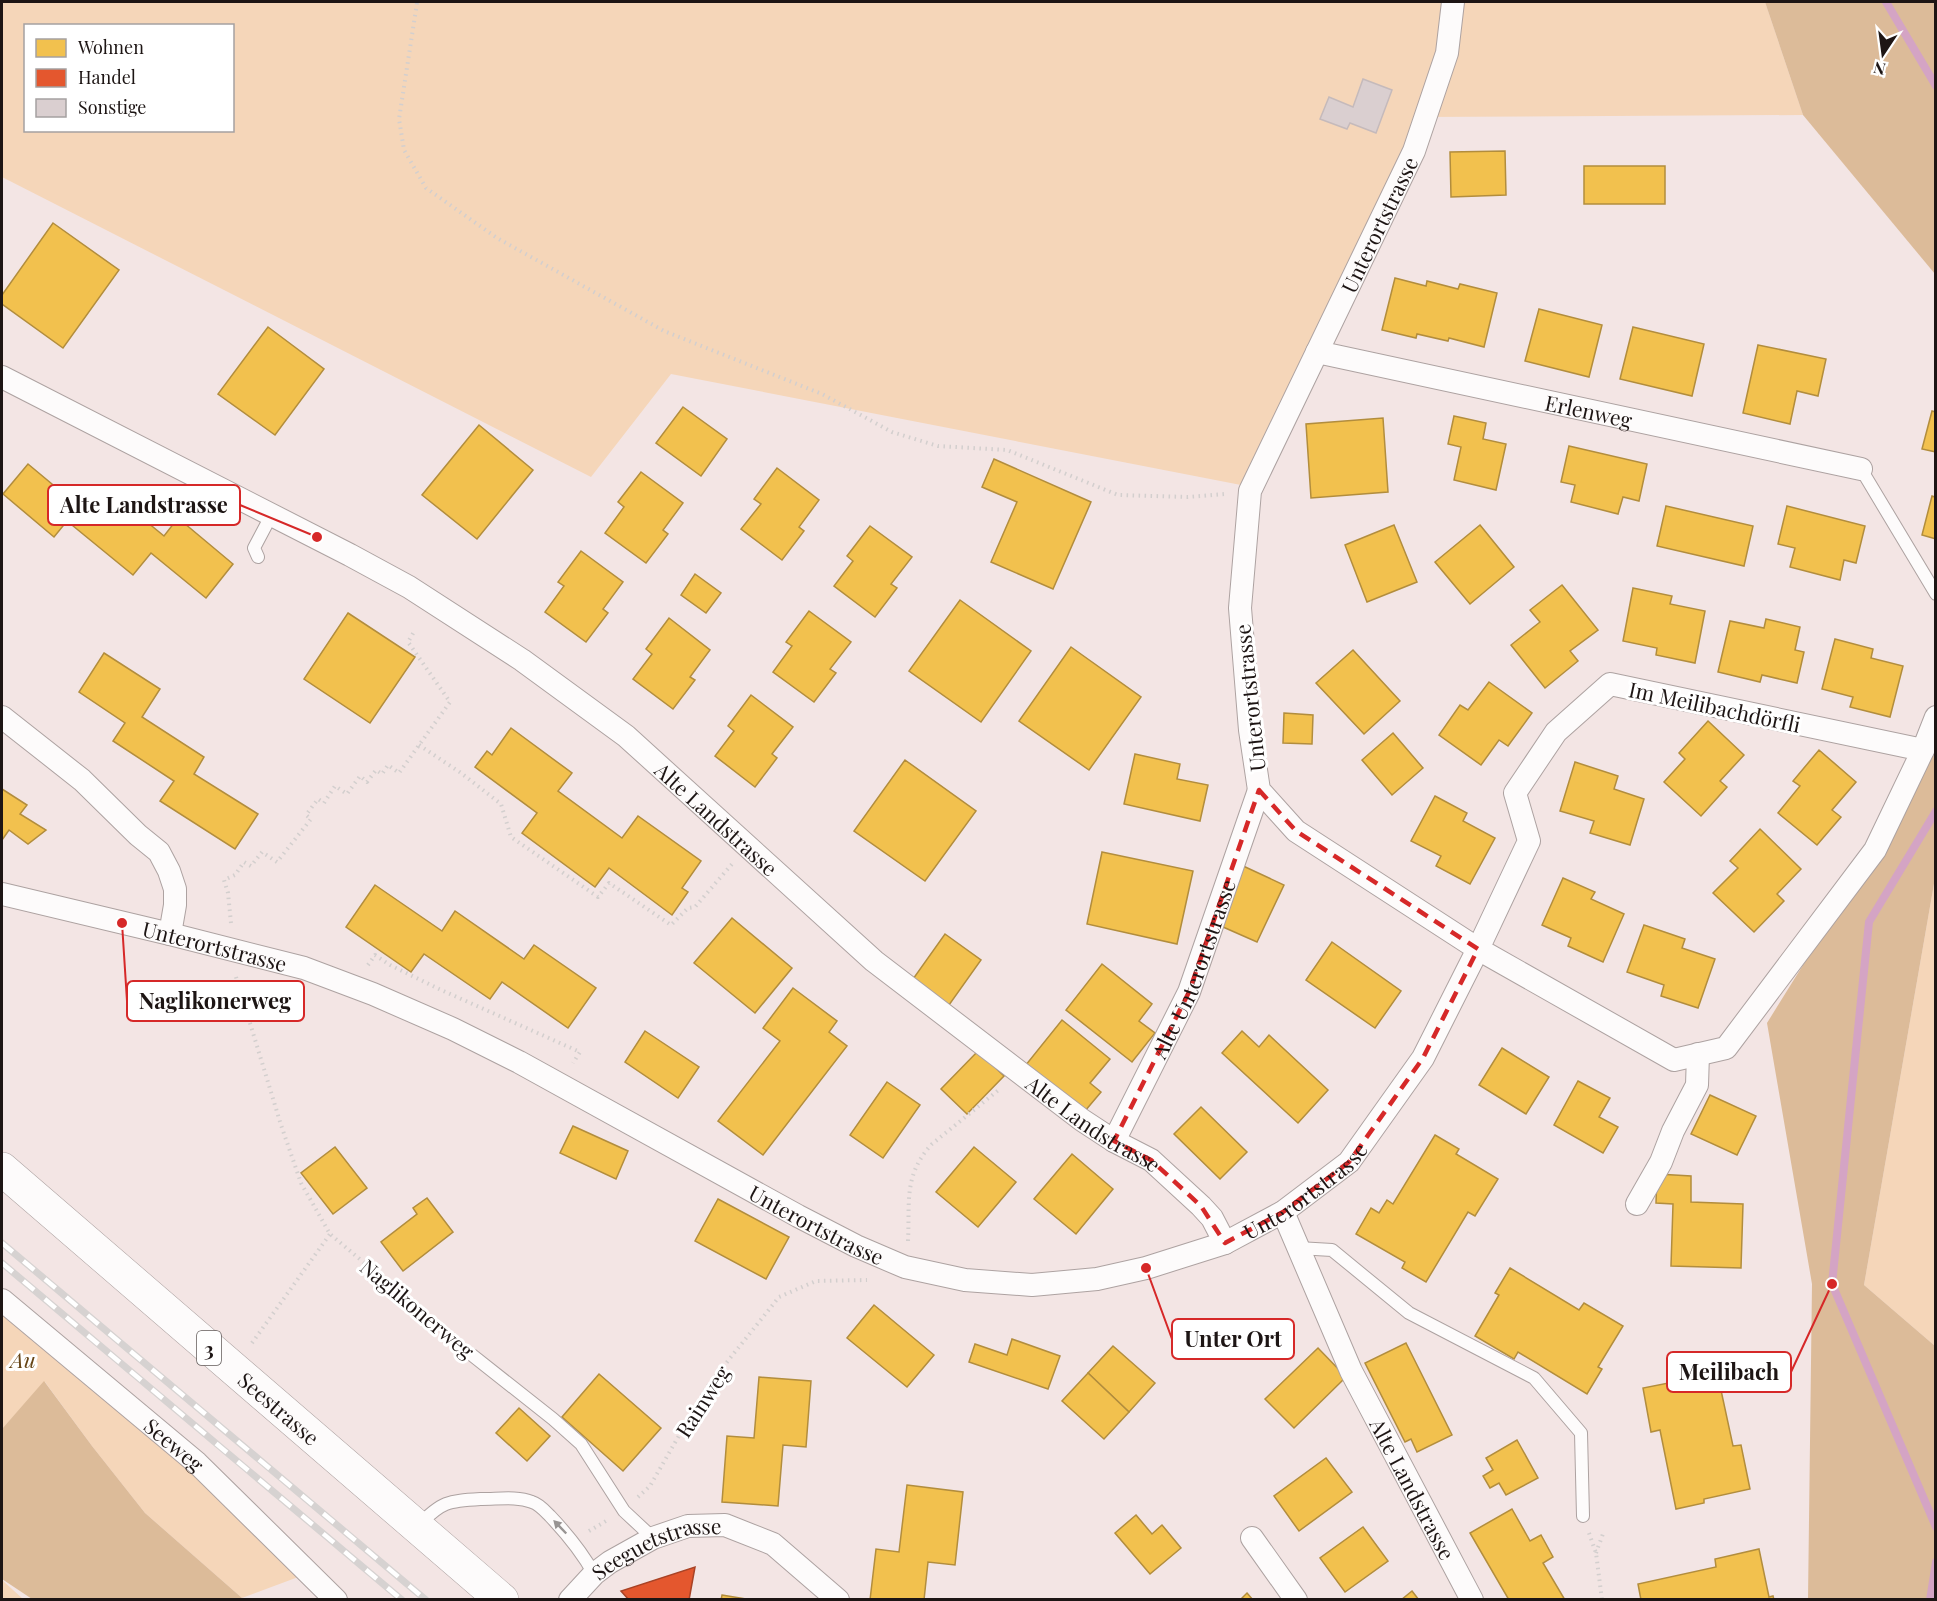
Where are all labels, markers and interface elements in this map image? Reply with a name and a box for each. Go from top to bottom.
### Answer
legend [24,24,234,132]
north arrow [1853,24,1913,84]
text: Wohnen [77,35,144,59]
text: N [1871,57,1888,81]
text: Handel [78,65,136,89]
text: Sonstige [78,95,146,119]
street label: Unterortstrasse [1334,152,1423,297]
street label: Erlenweg [1543,387,1635,433]
callout: Alte Landstrasse [48,485,240,525]
text: Alte Landstrasse [59,489,228,519]
street label: Unterortstrasse [1227,623,1271,773]
street label: Im Meilibachdörfli [1627,674,1803,738]
street label: Alte Landstrasse [649,755,784,881]
street label: Alte Unterortstrasse [1144,875,1241,1064]
street label: Unterortstrasse [140,914,290,977]
callout: Naglikonerweg [127,981,304,1021]
text: Naglikonerweg [139,985,292,1015]
street label: Alte Landstrasse [1020,1068,1168,1177]
street label: Unterortstrasse [1238,1136,1373,1245]
street label: Unterortstrasse [744,1178,888,1270]
street label: Naglikonerweg [355,1252,481,1364]
callout: Unter Ort [1172,1319,1294,1359]
text: Unter Ort [1184,1323,1282,1353]
road number: 3 [197,1331,221,1365]
park label: Au [8,1345,36,1373]
callout: Meilibach [1667,1352,1791,1392]
text: Meilibach [1679,1356,1780,1386]
street label: Rainweg [668,1360,736,1442]
street label: Seestrasse [233,1365,326,1451]
street label: Seeweg [139,1411,211,1477]
street label: Alte Landstrasse [1364,1412,1462,1564]
street label: Seeguetstrasse [585,1511,722,1585]
one-way arrow [554,1521,568,1535]

